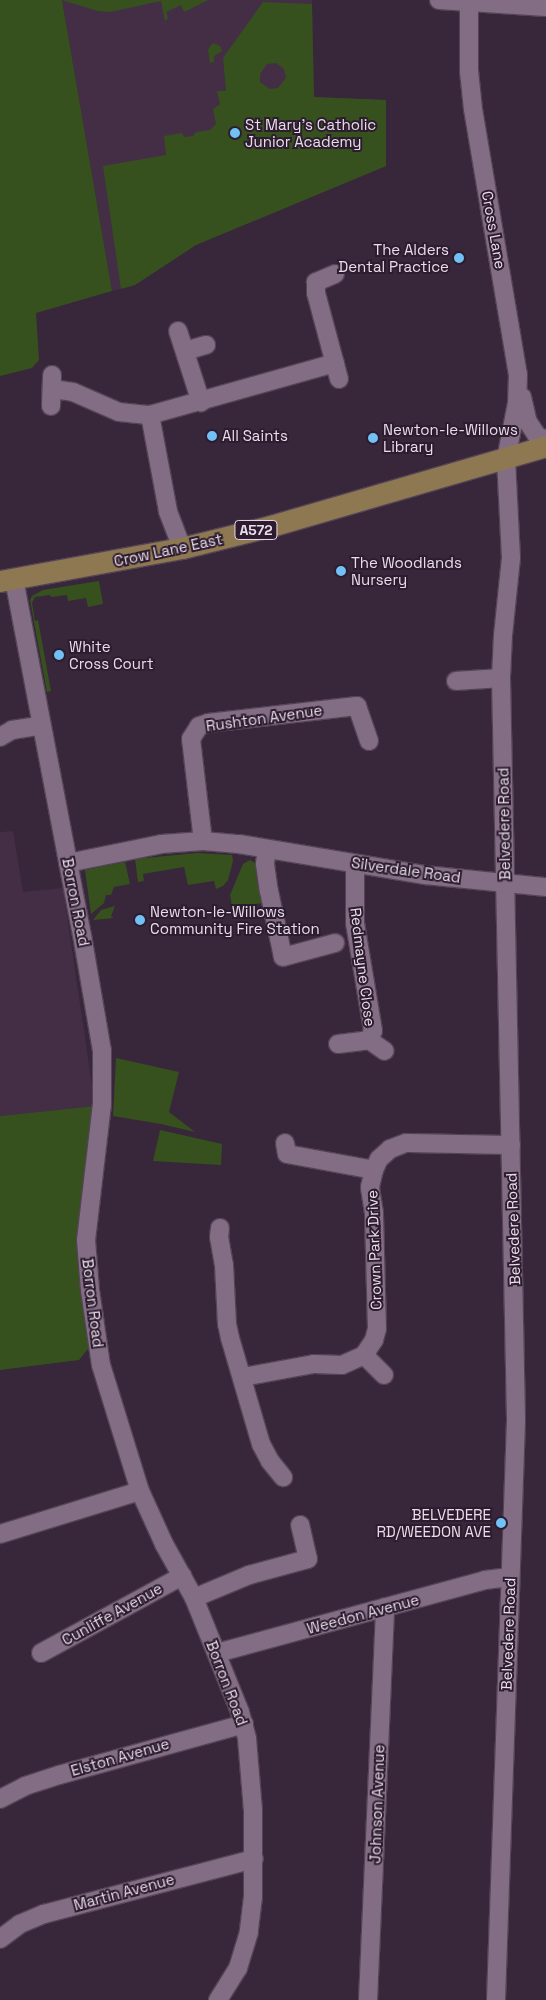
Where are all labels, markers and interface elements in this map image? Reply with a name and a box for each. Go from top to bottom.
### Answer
place label: St Mary's Catholic Junior Academy [245,115,376,150]
marker: St Mary's Catholic Junior Academy [229,127,241,139]
street label: Cross Lane [478,190,510,270]
place label: The Alders Dental Practice [338,240,449,275]
marker: The Alders Dental Practice [453,252,465,264]
place label: Newton-le-Willows Library [383,420,518,455]
place label: All Saints [222,427,288,445]
marker: All Saints [206,430,218,442]
marker: Newton-le-Willows Library [367,432,379,444]
road number: A572 [234,518,278,542]
street label: Crow Lane East [112,530,224,570]
place label: The Woodlands Nursery [351,553,462,588]
marker: The Woodlands Nursery [335,565,347,577]
place label: White Cross Court [69,637,154,672]
marker: White Cross Court [53,649,65,661]
street label: Rushton Avenue [205,701,323,735]
street label: Belvedere Road [494,768,514,880]
street label: Silverdale Road [350,853,462,887]
street label: Borron Road [59,856,93,948]
place label: Newton-le-Willows Community Fire Station [150,902,320,937]
street label: Redmayne Close [347,906,379,1028]
marker: Newton-le-Willows Community Fire Station [134,914,146,926]
street label: Belvedere Road [502,1172,524,1286]
street label: Crown Park Drive [363,1190,385,1310]
street label: Borron Road [79,1258,107,1348]
place label: BELVEDERE RD/WEEDON AVE [376,1505,491,1540]
marker: BELVEDERE RD/WEEDON AVE [495,1517,507,1529]
street label: Belvedere Road [497,1577,519,1691]
street label: Cunliffe Avenue [59,1579,165,1649]
street label: Weedon Avenue [305,1590,421,1638]
street label: Borron Road [203,1638,251,1728]
street label: Elston Avenue [69,1734,171,1780]
street label: Johnson Avenue [366,1744,388,1864]
street label: Martin Avenue [72,1870,176,1914]

